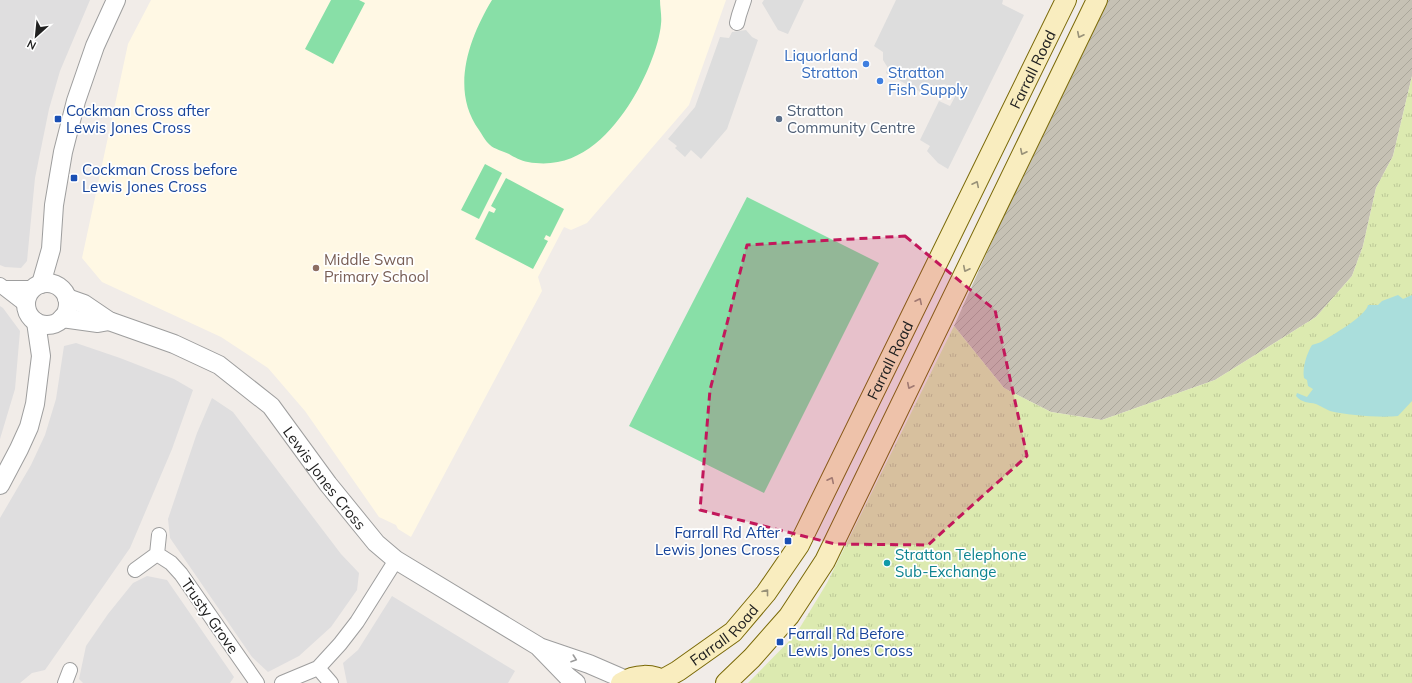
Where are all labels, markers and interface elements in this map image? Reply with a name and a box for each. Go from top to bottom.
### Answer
north arrow [16,16,56,56]
street label: Farrall Road [1005,27,1059,111]
one-way arrow [1077,31,1085,38]
text: N [25,37,38,53]
place label: Liquorland Stratton [784,46,858,82]
marker: Liquorland Stratton [861,59,871,69]
place label: Stratton Fish Supply [888,63,968,99]
marker: Stratton Fish Supply [875,76,885,86]
place label: Cockman Cross after Lewis Jones Cross [66,101,210,137]
place label: Stratton Community Centre [787,101,915,137]
marker: Cockman Cross after Lewis Jones Cross [53,114,63,124]
marker: Stratton Community Centre [774,114,784,124]
one-way arrow [1020,148,1028,155]
place label: Cockman Cross before Lewis Jones Cross [82,160,237,196]
marker: Cockman Cross before Lewis Jones Cross [69,173,79,183]
one-way arrow [971,181,979,188]
place label: Middle Swan Primary School [324,250,429,286]
marker: Middle Swan Primary School [311,263,321,273]
one-way arrow [963,265,971,272]
one-way arrow [914,297,922,305]
street label: Farrall Road [862,318,917,402]
one-way arrow [907,382,914,389]
street label: Lewis Jones Cross [279,422,371,533]
one-way arrow [826,477,834,485]
place label: Farrall Rd After Lewis Jones Cross [655,523,781,559]
marker: Farrall Rd After Lewis Jones Cross [783,536,793,546]
place label: Stratton Telephone Sub-Exchange [895,545,1027,581]
marker: Stratton Telephone Sub-Exchange [882,558,892,568]
street label: Trusty Grove [177,575,243,657]
one-way arrow [761,590,768,597]
street label: Farrall Road [686,600,762,669]
place label: Farrall Rd Before Lewis Jones Cross [788,624,913,660]
marker: Farrall Rd Before Lewis Jones Cross [775,637,785,647]
one-way arrow [571,654,578,663]

